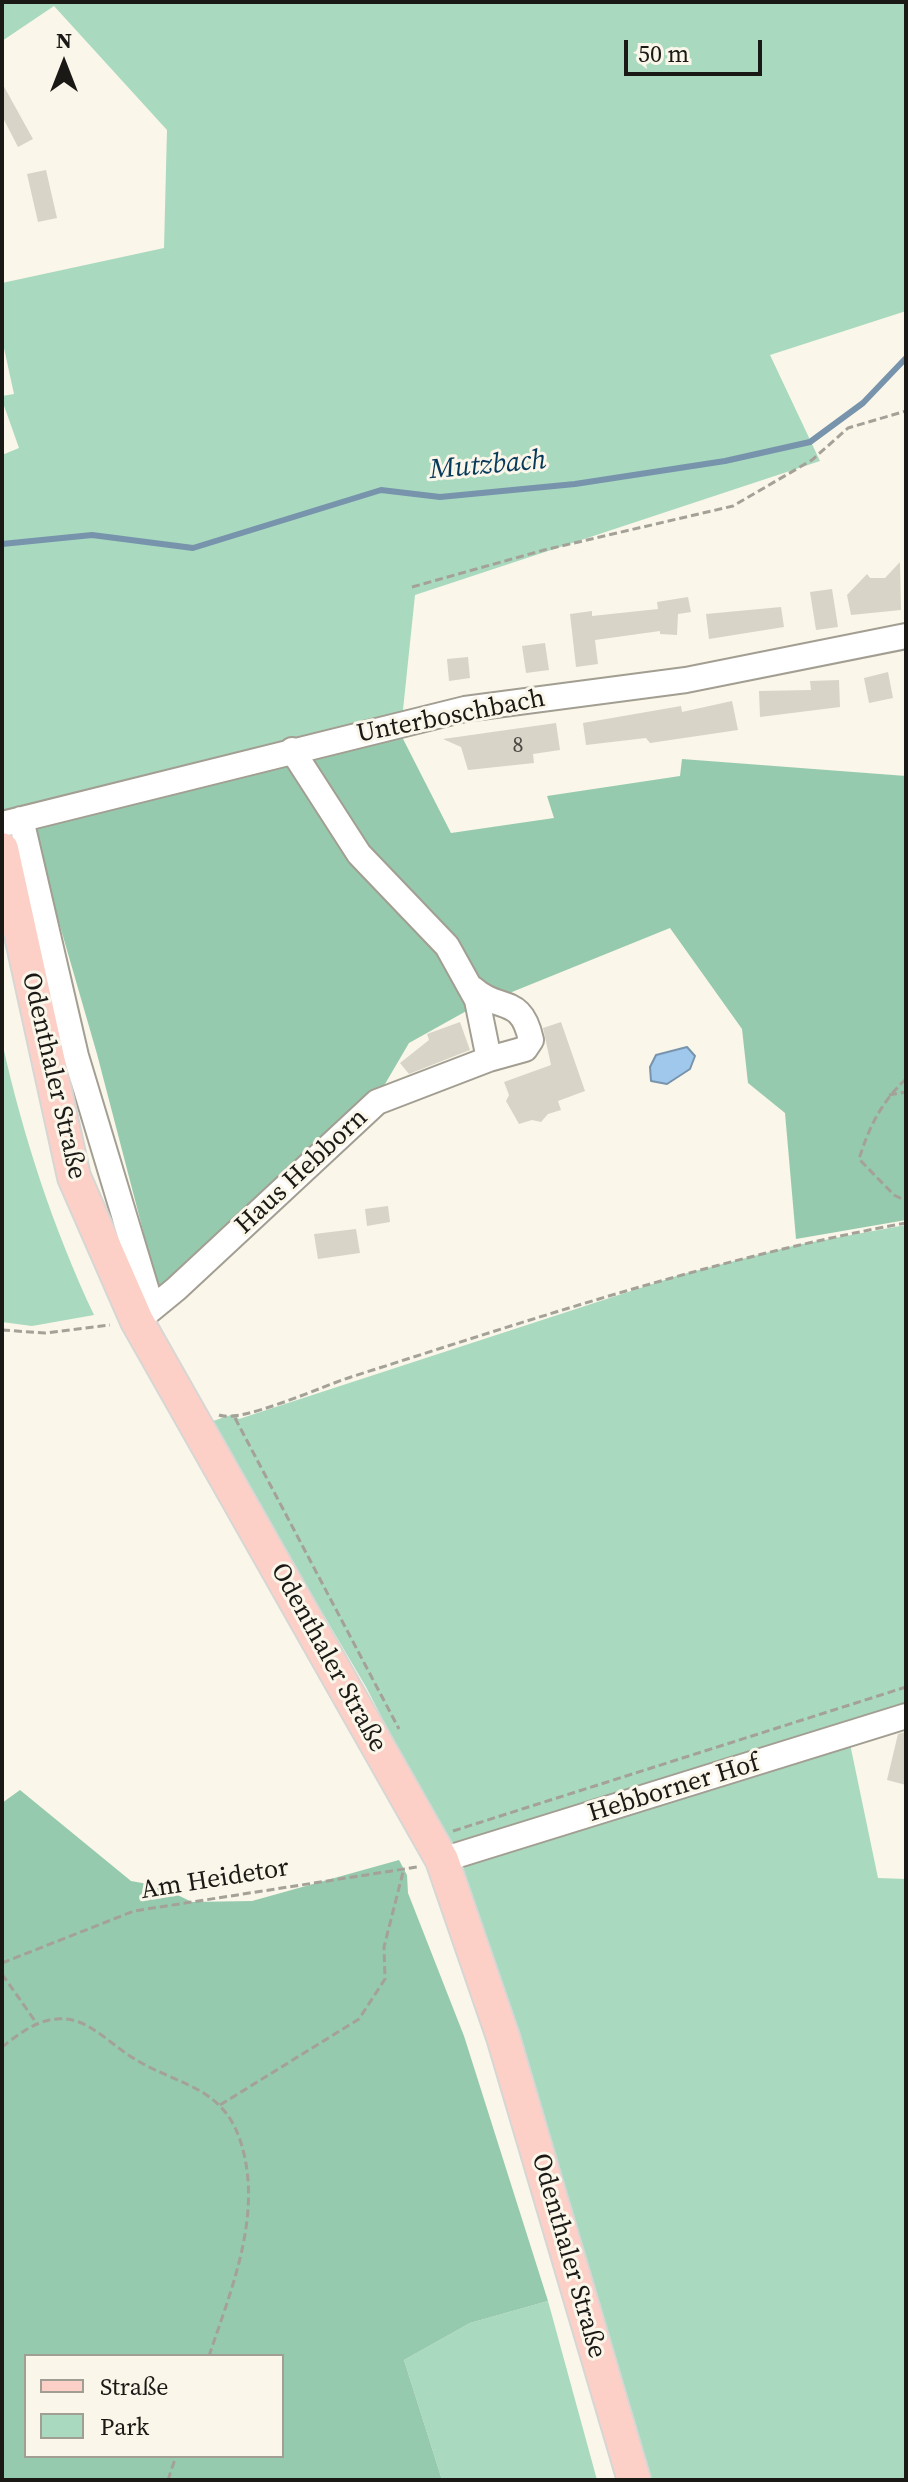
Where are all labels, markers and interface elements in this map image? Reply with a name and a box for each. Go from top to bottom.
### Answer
north arrow [24,24,104,104]
scale bar [628,24,766,74]
text: N [56,25,72,55]
text: 50 m [638,37,689,70]
water label: Mutzbach [428,444,548,488]
street label: Unterboschbach [354,683,548,751]
house number: 8 [513,733,523,759]
street label: Odenthaler Straße [14,969,92,1183]
street label: Haus Hebborn [229,1103,375,1241]
street label: Odenthaler Straße [263,1558,393,1758]
street label: Hebborner Hof [585,1748,763,1830]
street label: Am Heidetor [139,1853,291,1907]
street label: Odenthaler Straße [524,2150,612,2362]
legend [24,2354,284,2458]
text: Straße [100,2370,168,2403]
text: Park [100,2410,149,2443]

